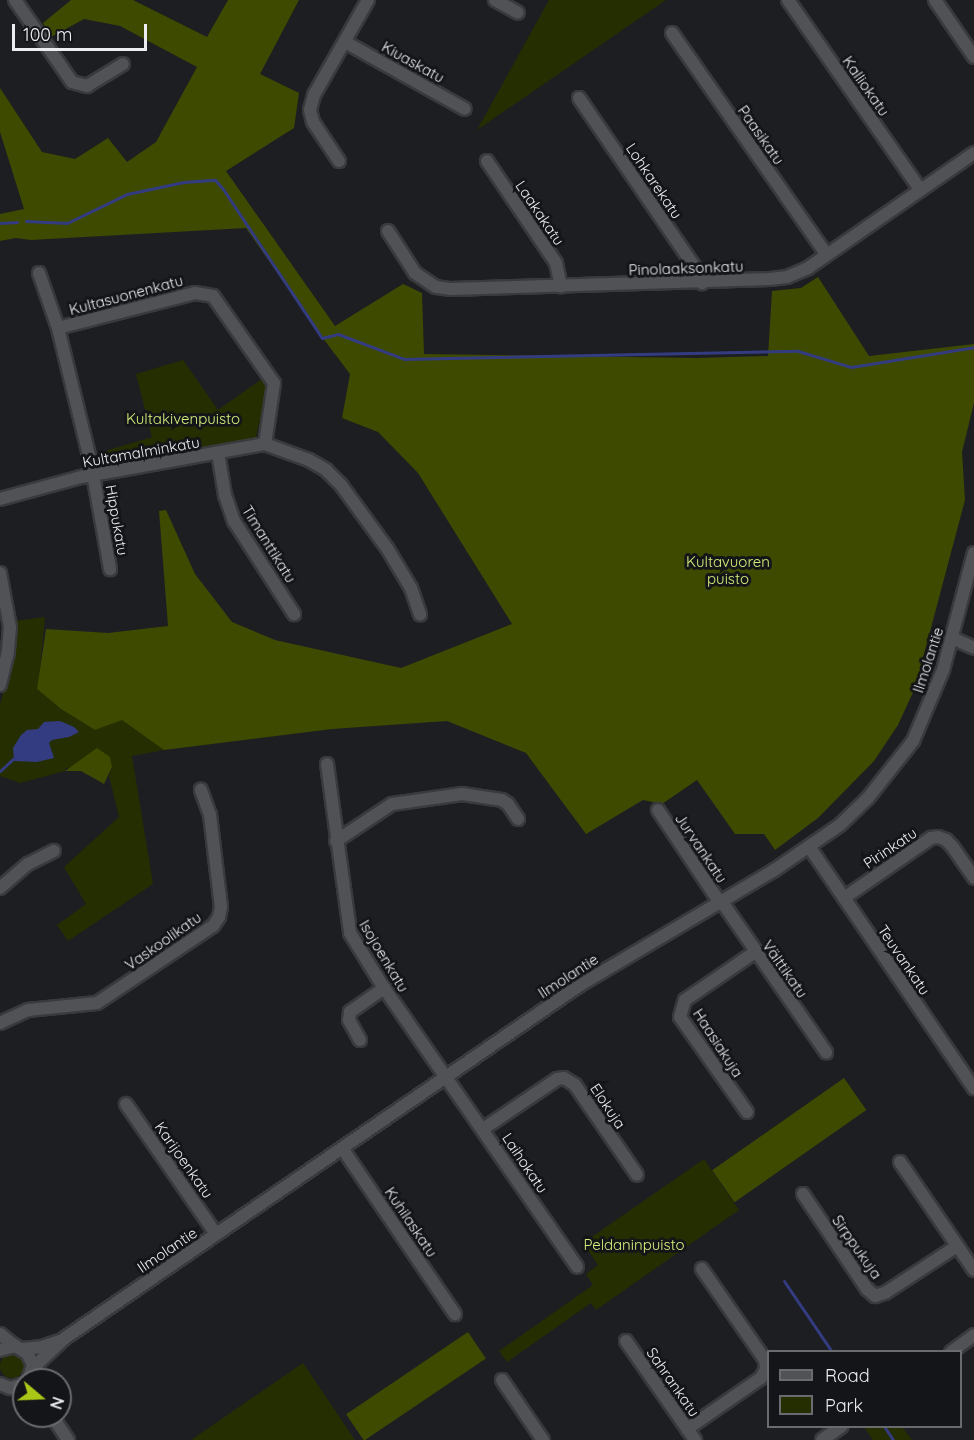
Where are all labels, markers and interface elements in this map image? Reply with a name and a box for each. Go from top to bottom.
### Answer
scale bar [15,12,150,50]
text: 100 m [23,23,72,46]
street label: Kiuaskatu [379,37,447,87]
street label: Kalliokatu [839,53,893,119]
street label: Paasikatu [734,102,788,168]
street label: Lohkarekatu [622,140,686,222]
street label: Laakakatu [512,177,568,249]
street label: Pinolaaksonkatu [628,257,744,279]
street label: Kultasuonenkatu [67,271,185,319]
park label: Kultakivenpuisto [126,410,240,428]
street label: Kultamalminkatu [81,433,201,471]
street label: Hippukatu [102,483,132,557]
street label: Timanttikatu [238,502,300,586]
park label: Kultavuoren puisto [686,552,770,587]
street label: Ilmolantie [909,625,947,695]
street label: Jurvankatu [671,810,731,886]
street label: Pirinkatu [860,824,920,872]
street label: Vaskoolikatu [121,908,205,974]
street label: Isojoenkatu [355,917,413,995]
street label: Teuvankatu [874,922,934,998]
street label: Välttikatu [759,937,811,1001]
street label: Ilmolantie [535,950,601,1002]
street label: Haasiakuja [689,1005,747,1081]
street label: Elokuja [586,1080,630,1132]
street label: Karijoenkatu [151,1118,217,1202]
street label: Laihokatu [498,1130,552,1196]
street label: Kuhilaskatu [381,1184,441,1260]
street label: Sirppukuja [828,1212,886,1282]
street label: Ilmolantie [134,1224,200,1276]
park label: Peldaninpuisto [583,1236,685,1254]
street label: Sahrankatu [643,1344,703,1420]
legend [767,1350,962,1428]
text: Road [825,1364,870,1387]
north arrow [12,1368,72,1428]
text: N [46,1394,69,1412]
text: Park [825,1394,863,1417]

